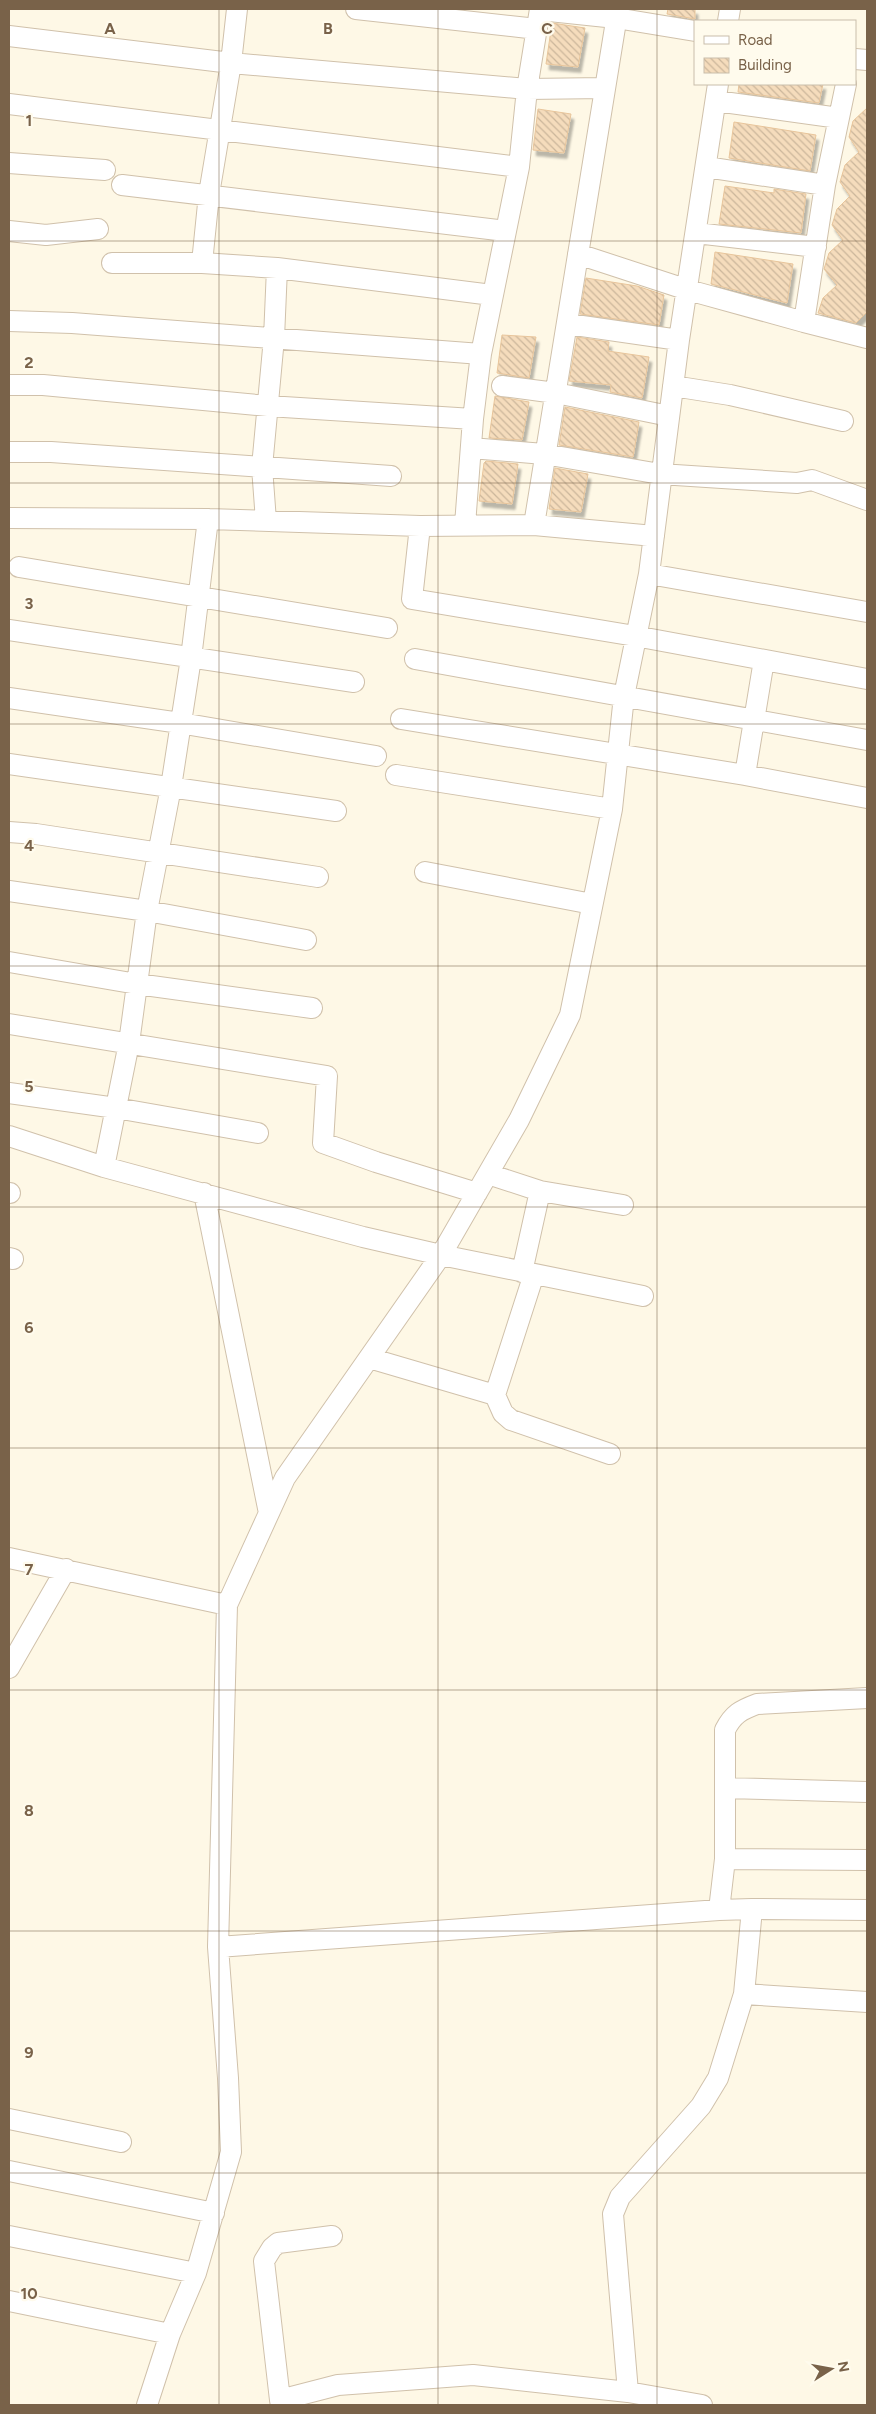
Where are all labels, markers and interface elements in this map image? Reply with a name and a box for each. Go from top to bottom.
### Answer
text: A [104,19,116,38]
text: B [323,19,333,38]
text: C [541,19,553,38]
legend [694,20,856,85]
text: Road [738,31,773,49]
text: Building [738,56,792,74]
text: 1 [26,111,32,130]
text: 2 [24,353,34,372]
text: 3 [25,594,34,613]
text: 4 [24,836,34,855]
text: 5 [24,1077,34,1096]
text: 6 [24,1318,34,1337]
text: 7 [25,1560,34,1579]
text: 8 [24,1801,34,1820]
text: 9 [24,2043,34,2062]
text: 10 [20,2284,38,2303]
north arrow [806,2344,856,2394]
text: N [834,2360,853,2374]

